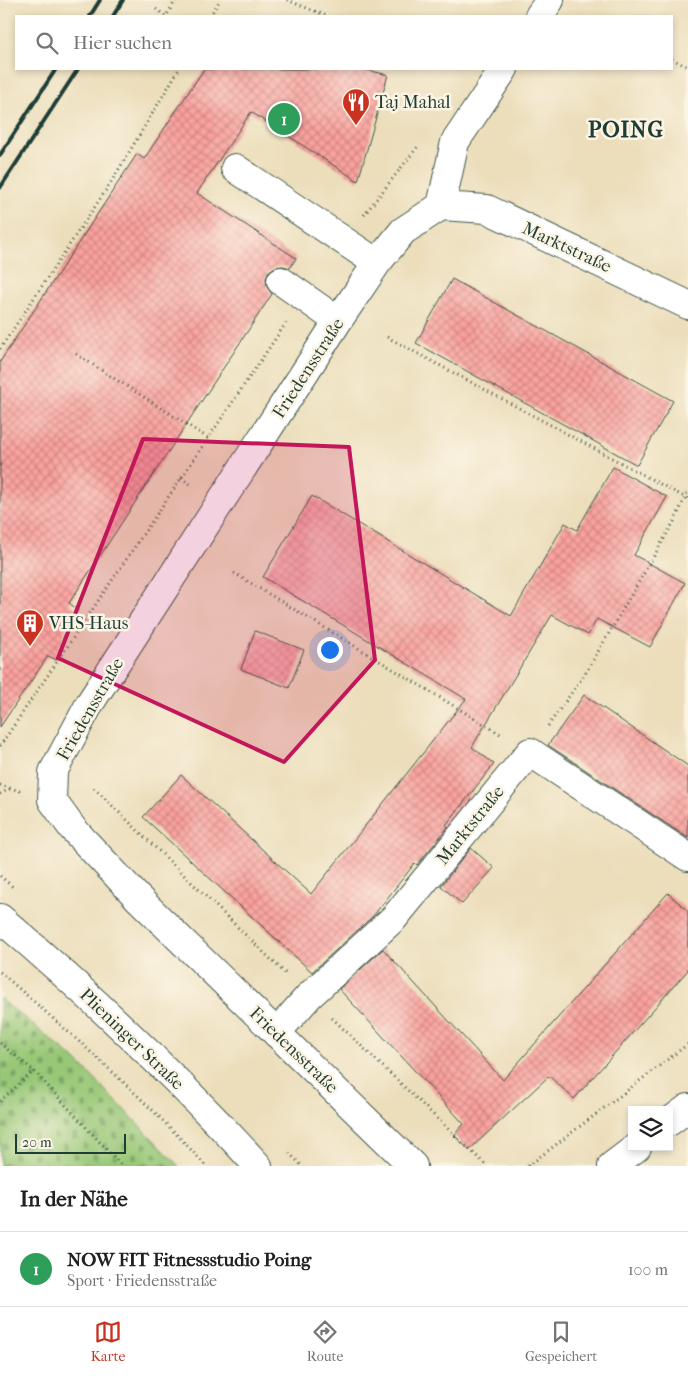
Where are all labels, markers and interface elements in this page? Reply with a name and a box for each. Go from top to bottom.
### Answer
search box [15,15,673,70]
icon: search [33,29,61,57]
text: Hier suchen [73,32,172,54]
restaurant icon: Taj Mahal [341,87,371,126]
place label: Taj Mahal [375,92,451,113]
pin: 1 [268,100,300,138]
district label: POING [588,117,664,143]
street label: Marktstraße [519,218,615,277]
street label: Friedensstraße [268,314,349,422]
building icon: VHS-Haus [15,608,45,647]
place label: VHS-Haus [48,613,129,634]
your location [317,637,343,663]
street label: Friedensstraße [53,654,128,764]
street label: Marktstraße [432,781,509,869]
street label: Plieninger Straße [75,984,188,1094]
street label: Friedensstraße [245,1003,342,1098]
map controls [628,1106,673,1151]
button: layers [628,1106,673,1151]
scale bar [15,1131,126,1154]
text: 20 m [22,1134,52,1151]
text: In der Nähe [20,1187,128,1211]
text: NOW FIT Fitnessstudio Poing [67,1249,311,1271]
text: 1 [33,1260,39,1279]
text: 100 m [628,1260,668,1279]
text: Sport · Friedensstraße [67,1271,217,1290]
tab: Karte [91,1318,125,1365]
tab: Route [307,1318,344,1365]
tab: Gespeichert [525,1318,597,1365]

